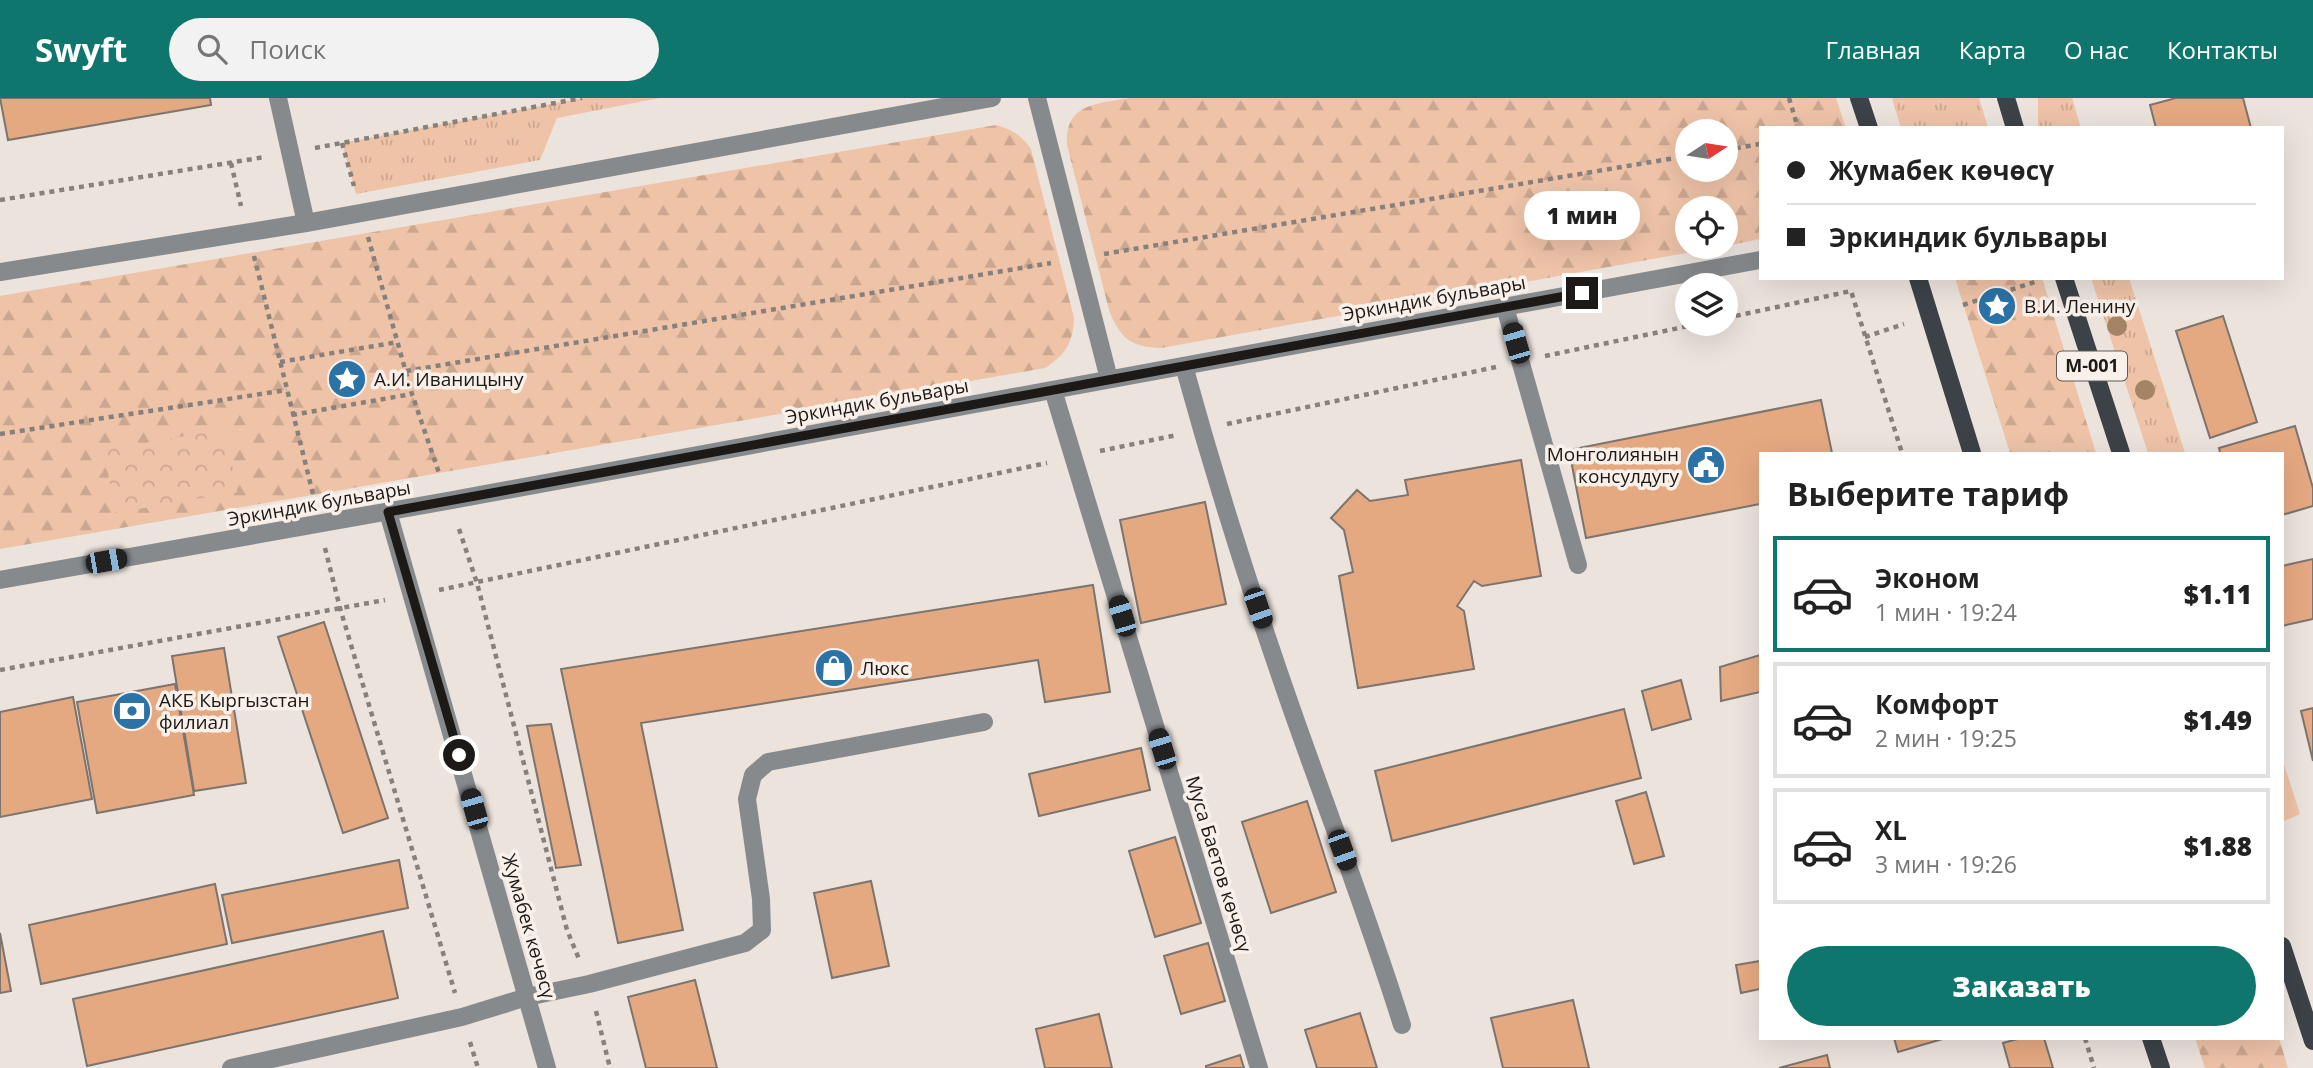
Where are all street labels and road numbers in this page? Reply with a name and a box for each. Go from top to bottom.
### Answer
street label: Эркиндик бульвары [1340,269,1528,327]
road number: М-001 [2057,352,2127,380]
street label: Эркиндик бульвары [783,372,971,430]
street label: Эркиндик бульвары [225,474,413,532]
street label: Муса Баетов көчөсү [1180,773,1258,956]
street label: Жумабек көчөсү [496,851,562,1002]

